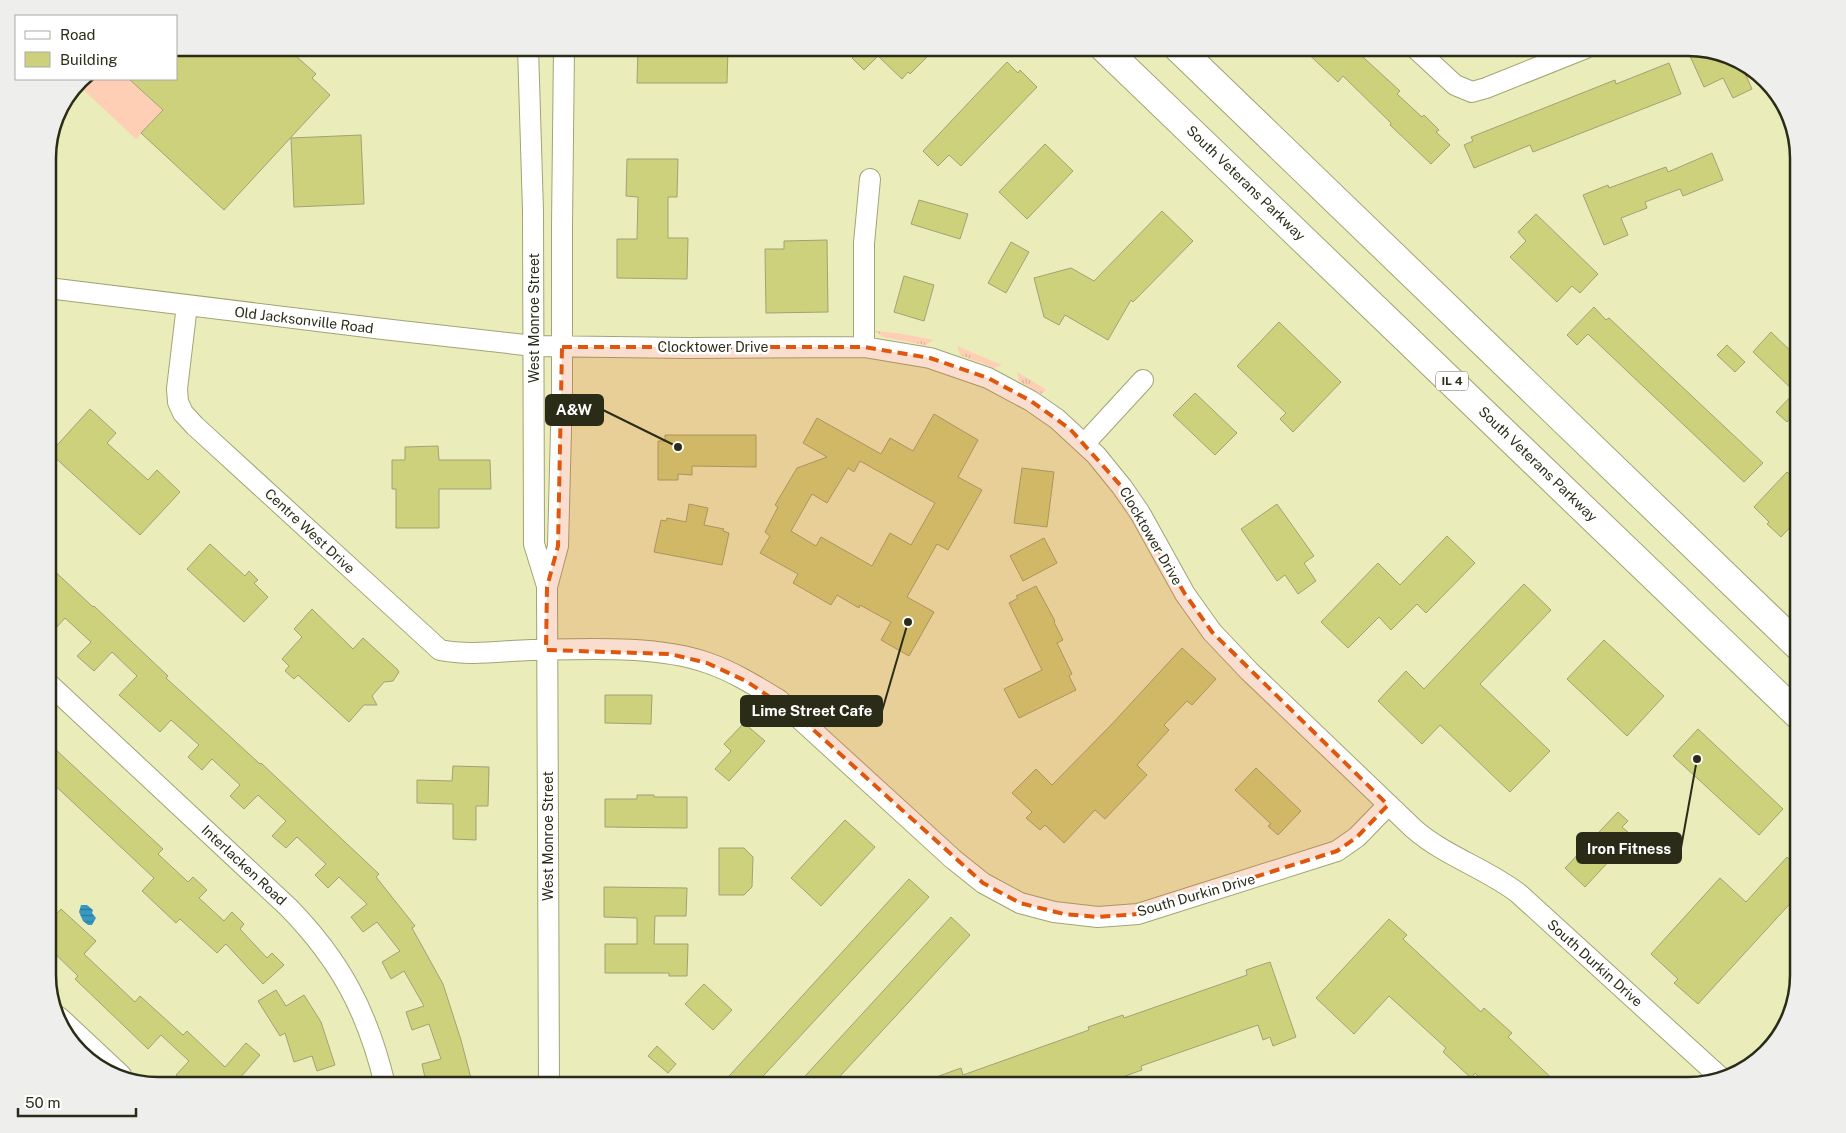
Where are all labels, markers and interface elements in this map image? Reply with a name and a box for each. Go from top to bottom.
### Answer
legend [15,15,178,80]
text: Road [60,26,96,43]
text: Building [60,51,118,68]
street label: South Veterans Parkway [1183,122,1309,244]
street label: West Monroe Street [526,253,542,383]
street label: Old Jacksonville Road [234,304,374,336]
street label: Clocktower Drive [658,339,768,355]
road number: IL 4 [1436,372,1468,391]
callout: A&W [546,395,603,425]
text: A&W [556,401,593,418]
street label: South Veterans Parkway [1475,403,1601,525]
street label: Clocktower Drive [1116,484,1186,588]
street label: Centre West Drive [262,485,358,577]
callout: Lime Street Cafe [741,696,882,726]
text: Lime Street Cafe [752,702,872,719]
street label: West Monroe Street [540,771,556,901]
street label: Interlacken Road [198,822,290,908]
callout: Iron Fitness [1577,833,1681,863]
text: Iron Fitness [1587,840,1671,857]
street label: South Durkin Drive [1135,870,1257,920]
street label: South Durkin Drive [1544,916,1646,1010]
scale bar [18,1086,135,1118]
text: 50 m [25,1094,60,1111]

